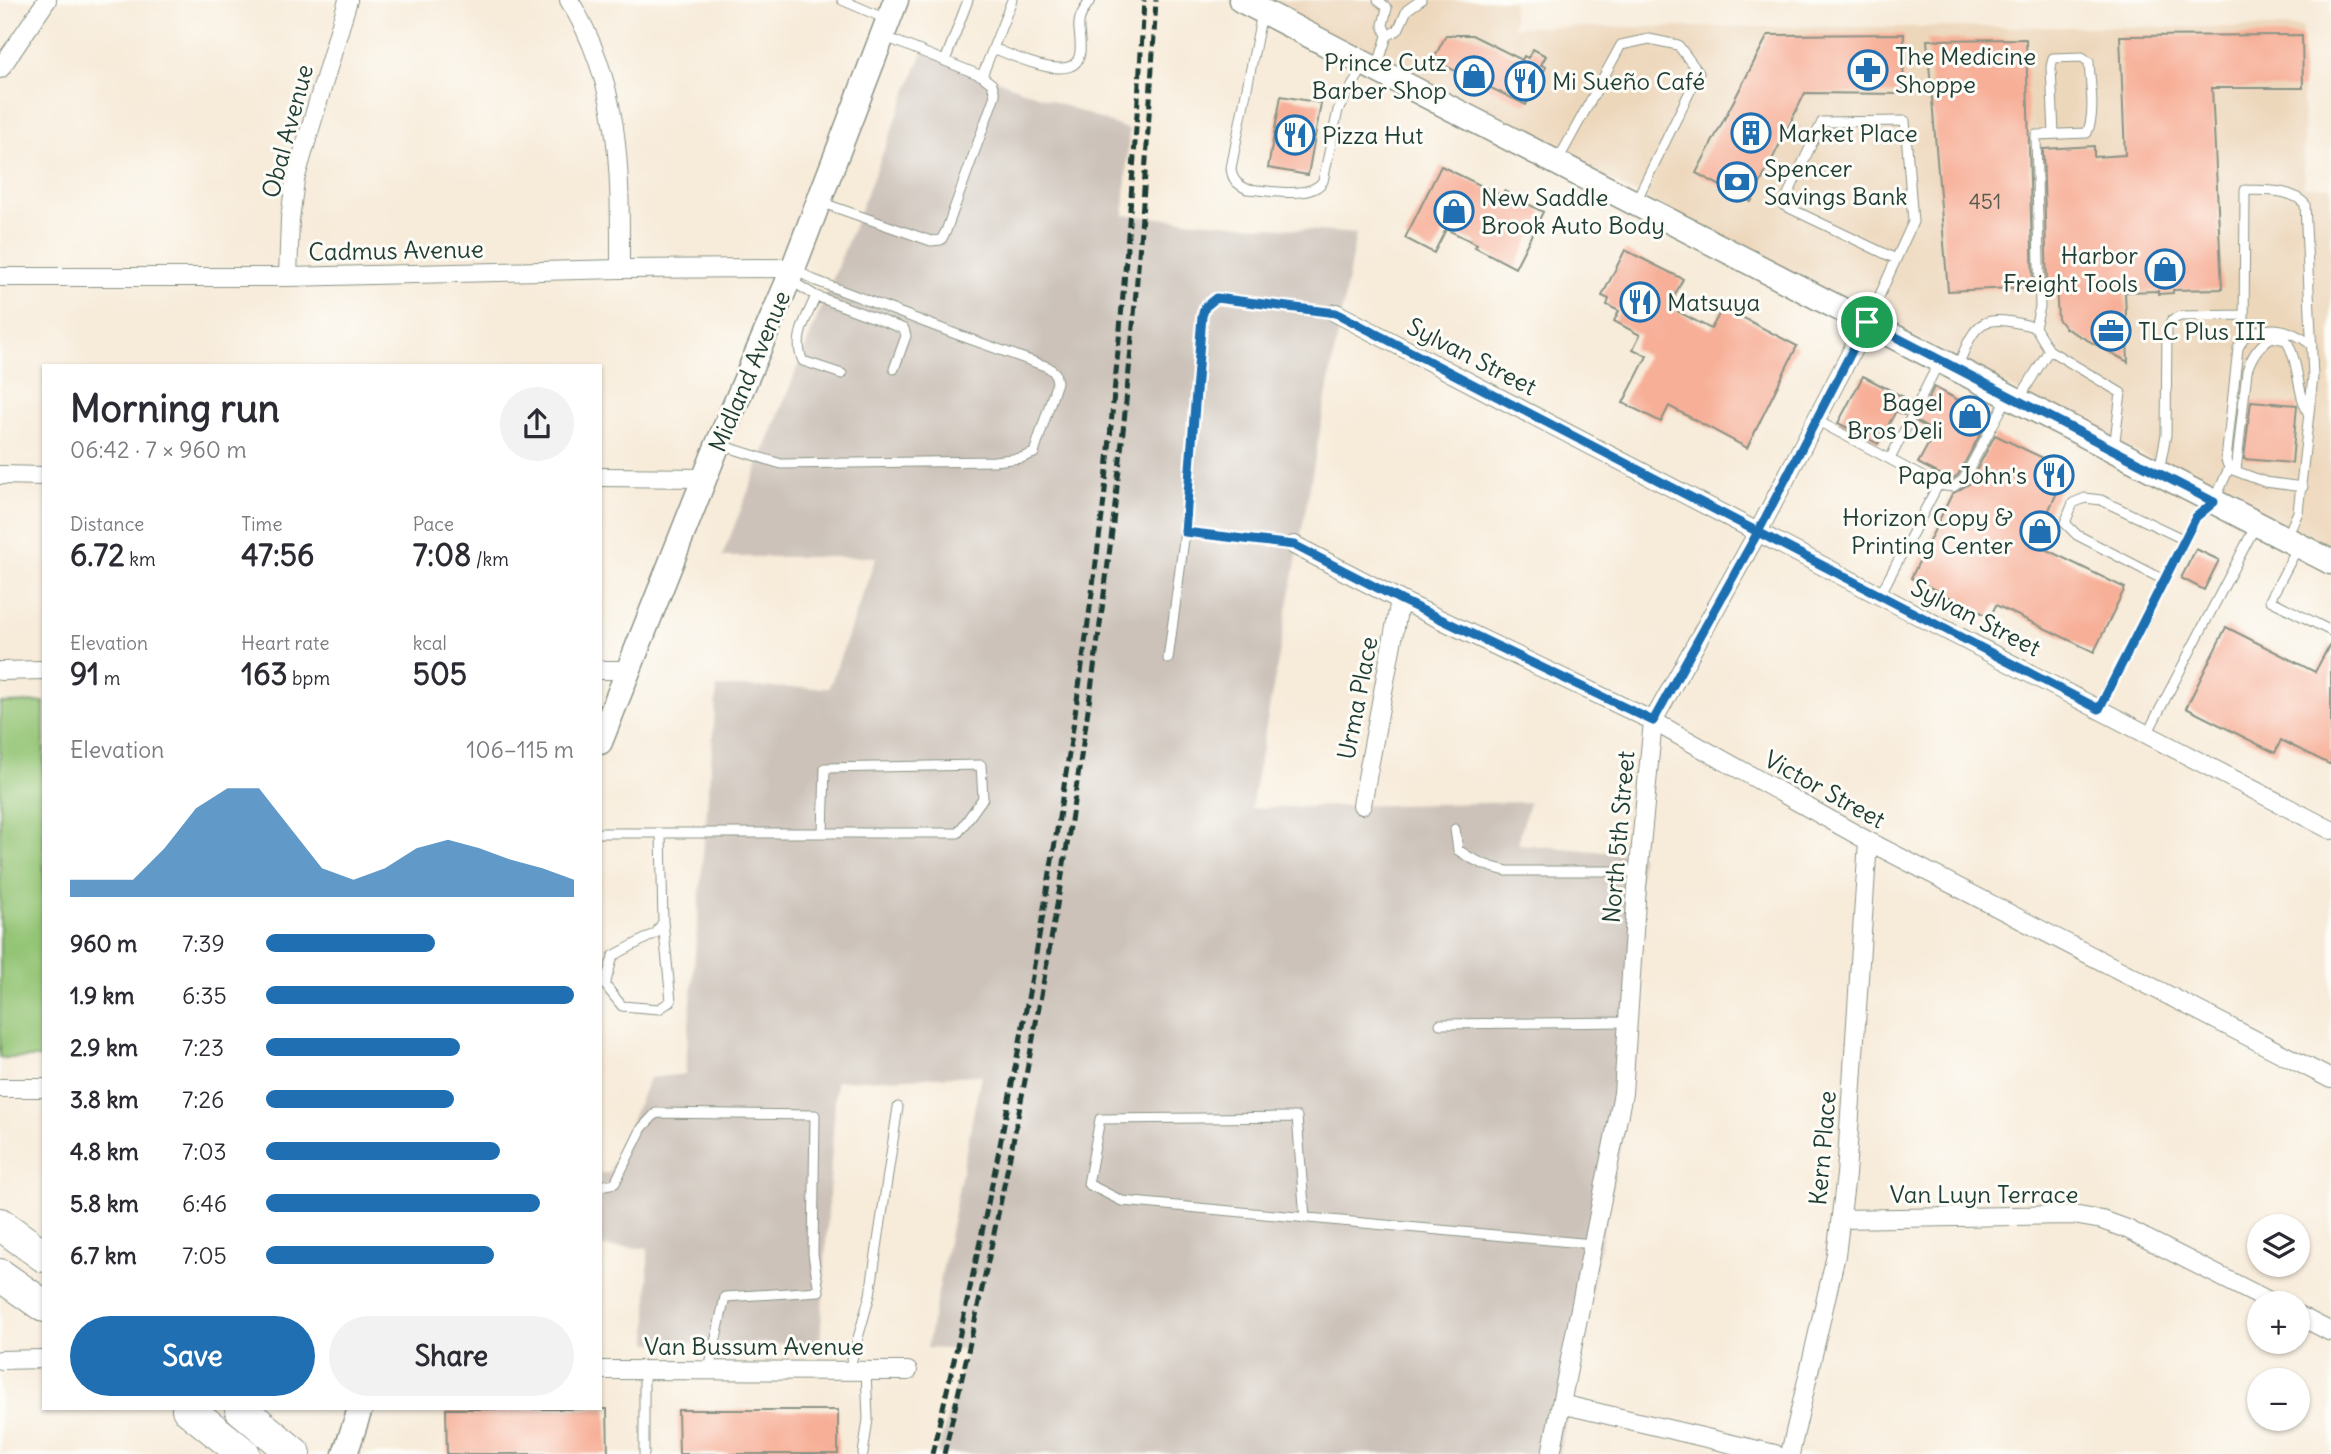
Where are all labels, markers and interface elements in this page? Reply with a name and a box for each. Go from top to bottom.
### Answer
place label: The Medicine Shoppe [1895,41,2036,99]
place label: Prince Cutz Barber Shop [1312,47,1447,105]
pharmacy icon: The Medicine Shoppe [1847,49,1889,91]
shop icon: Prince Cutz Barber Shop [1453,55,1495,97]
restaurant icon: Mi Sueño Café [1504,60,1546,102]
street label: Obal Avenue [255,61,319,201]
place label: Mi Sueño Café [1552,66,1705,96]
building icon: Market Place [1730,112,1772,154]
restaurant icon: Pizza Hut [1274,114,1316,156]
place label: Market Place [1778,118,1918,148]
place label: Pizza Hut [1322,120,1423,150]
place label: Spencer Savings Bank [1764,153,1908,211]
bank icon: Spencer Savings Bank [1716,161,1758,203]
place label: New Saddle Brook Auto Body [1481,182,1665,240]
house number: 451 [1969,188,2001,215]
shop icon: New Saddle Brook Auto Body [1433,190,1475,232]
street label: Cadmus Avenue [308,233,484,267]
place label: Harbor Freight Tools [2003,240,2138,298]
shop icon: Harbor Freight Tools [2144,248,2186,290]
restaurant icon: Matsuya [1619,281,1661,323]
street label: Midland Avenue [702,286,796,456]
place label: Matsuya [1667,287,1760,317]
pin [1837,292,1897,352]
icon: arrive [1848,303,1886,341]
office icon: TLC Plus III [2090,310,2132,352]
street label: Sylvan Street [1402,311,1542,401]
place label: TLC Plus III [2138,316,2266,346]
text: Morning run [70,385,280,432]
button: share [500,387,574,461]
place label: Bagel Bros Deli [1847,387,1943,445]
shop icon: Bagel Bros Deli [1949,395,1991,437]
text: 06:42 · 7 × 960 m [70,435,247,464]
restaurant icon: Papa John's [2033,454,2075,496]
place label: Papa John's [1898,460,2027,490]
place label: Horizon Copy & Printing Center [1842,502,2013,560]
shop icon: Horizon Copy & Printing Center [2019,510,2061,552]
text: Distance [70,512,144,536]
text: Time [241,512,282,536]
text: Pace [413,512,454,536]
text: 6.72 [70,536,125,574]
text: 47:56 [241,536,314,574]
text: 7:08 [413,536,471,574]
text: km [125,547,156,571]
text: /km [471,547,509,571]
street label: Sylvan Street [1906,572,2046,662]
text: Elevation [70,631,148,655]
text: Heart rate [241,631,329,655]
text: kcal [413,631,447,655]
street label: Urma Place [1330,634,1384,762]
text: 91 [70,655,99,693]
text: 163 [241,655,288,693]
text: 505 [413,655,467,693]
text: m [99,666,120,690]
text: bpm [288,666,330,690]
text: Elevation [70,735,164,764]
text: 106–115 m [466,735,574,764]
street label: Victor Street [1759,743,1891,835]
street label: North 5th Street [1596,750,1640,924]
text: 960 m [70,929,137,958]
text: 7:39 [182,929,225,958]
text: 1.9 km [70,981,135,1010]
text: 6:35 [182,981,227,1010]
text: 2.9 km [70,1033,138,1062]
text: 7:23 [182,1033,224,1062]
text: 3.8 km [70,1085,138,1114]
text: 7:26 [182,1085,224,1114]
street label: Kern Place [1802,1090,1842,1206]
text: 4.8 km [70,1137,139,1166]
text: 7:03 [182,1137,227,1166]
street label: Van Luyn Terrace [1890,1179,2078,1209]
text: 5.8 km [70,1189,139,1218]
text: 6:46 [182,1189,227,1218]
map controls [2247,1214,2310,1431]
button: layers [2247,1214,2310,1277]
text: 6.7 km [70,1241,137,1270]
text: 7:05 [182,1241,227,1270]
button: + [2247,1291,2310,1354]
button: Save [70,1316,315,1396]
button: Share [329,1316,574,1396]
street label: Van Bussum Avenue [644,1331,864,1361]
button: − [2247,1368,2310,1431]

